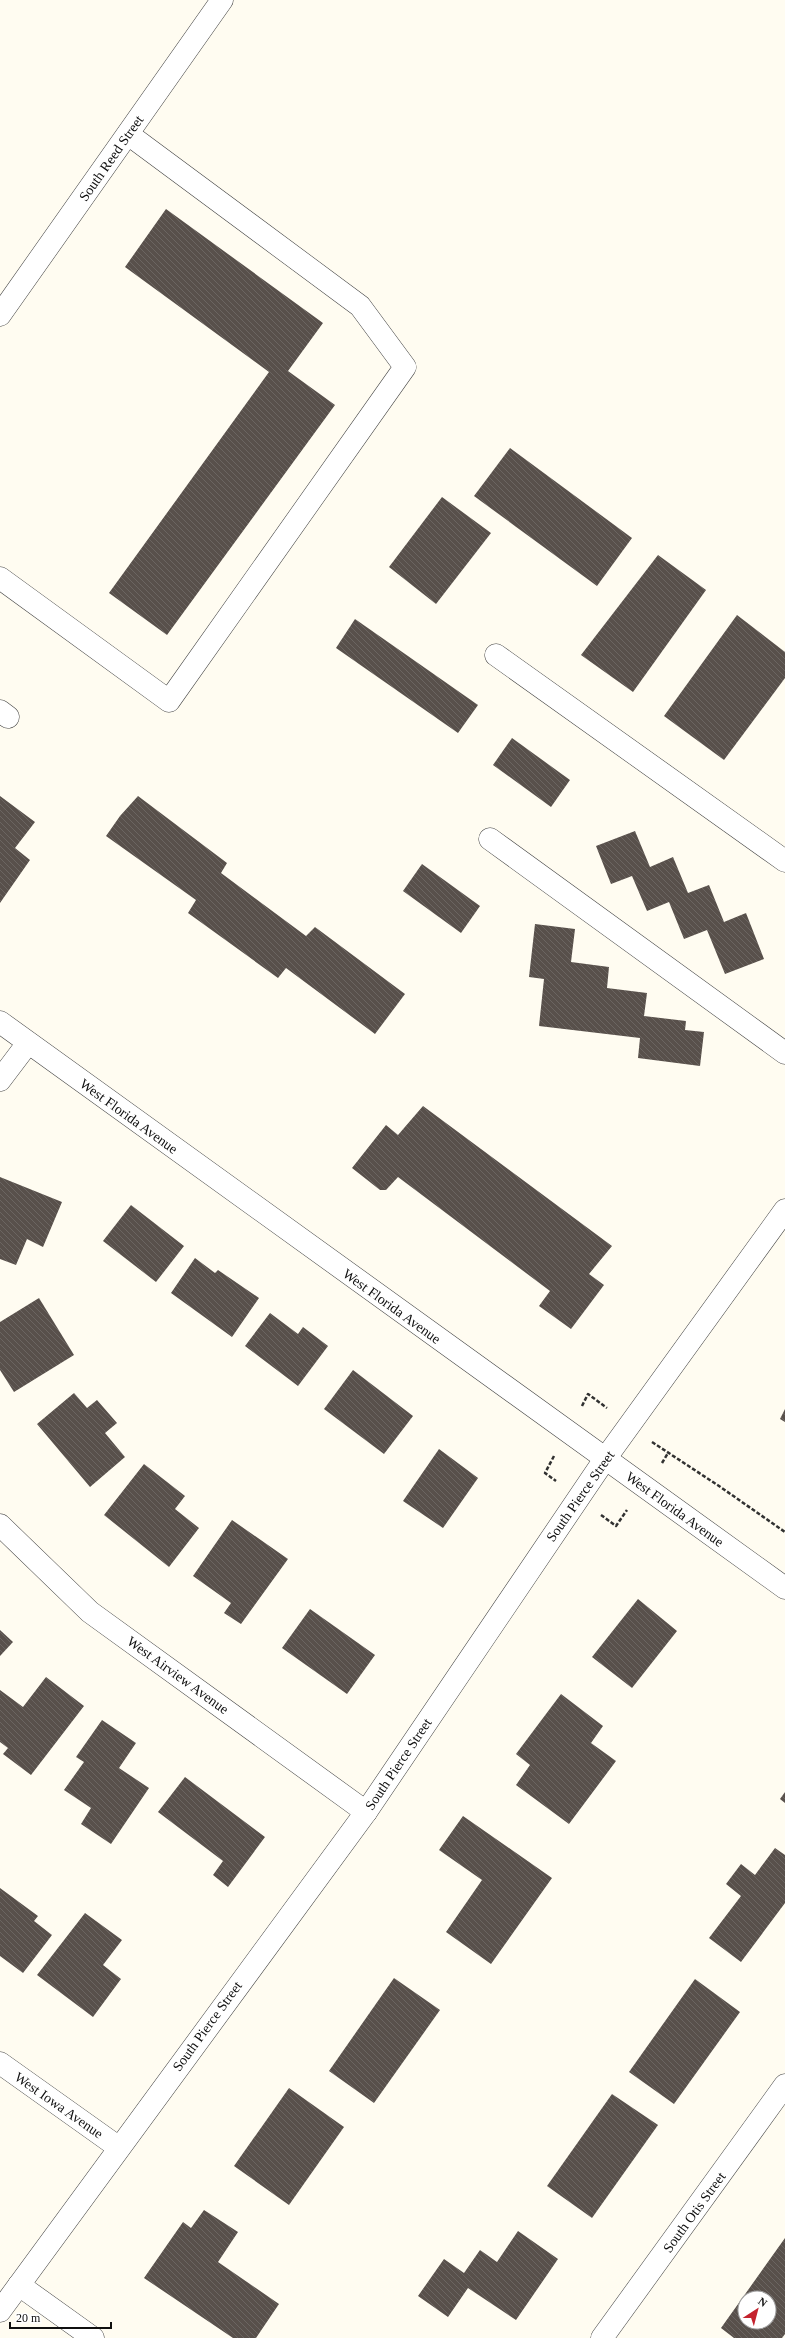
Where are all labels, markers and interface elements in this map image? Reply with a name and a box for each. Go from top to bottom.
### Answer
street label: South Reed Street [76,112,147,204]
street label: West Florida Avenue [77,1076,180,1157]
street label: West Florida Avenue [340,1266,443,1347]
street label: South Pierce Street [543,1448,617,1545]
street label: West Florida Avenue [623,1469,726,1550]
street label: West Airview Avenue [124,1634,231,1717]
street label: South Pierce Street [362,1716,435,1813]
street label: South Pierce Street [170,1978,245,2074]
street label: West Iowa Avenue [12,2069,106,2141]
street label: South Otis Street [660,2169,729,2255]
north arrow [737,2290,777,2330]
text: N [756,2295,770,2309]
scale bar [10,2304,111,2330]
text: 20 m [16,2311,41,2325]

